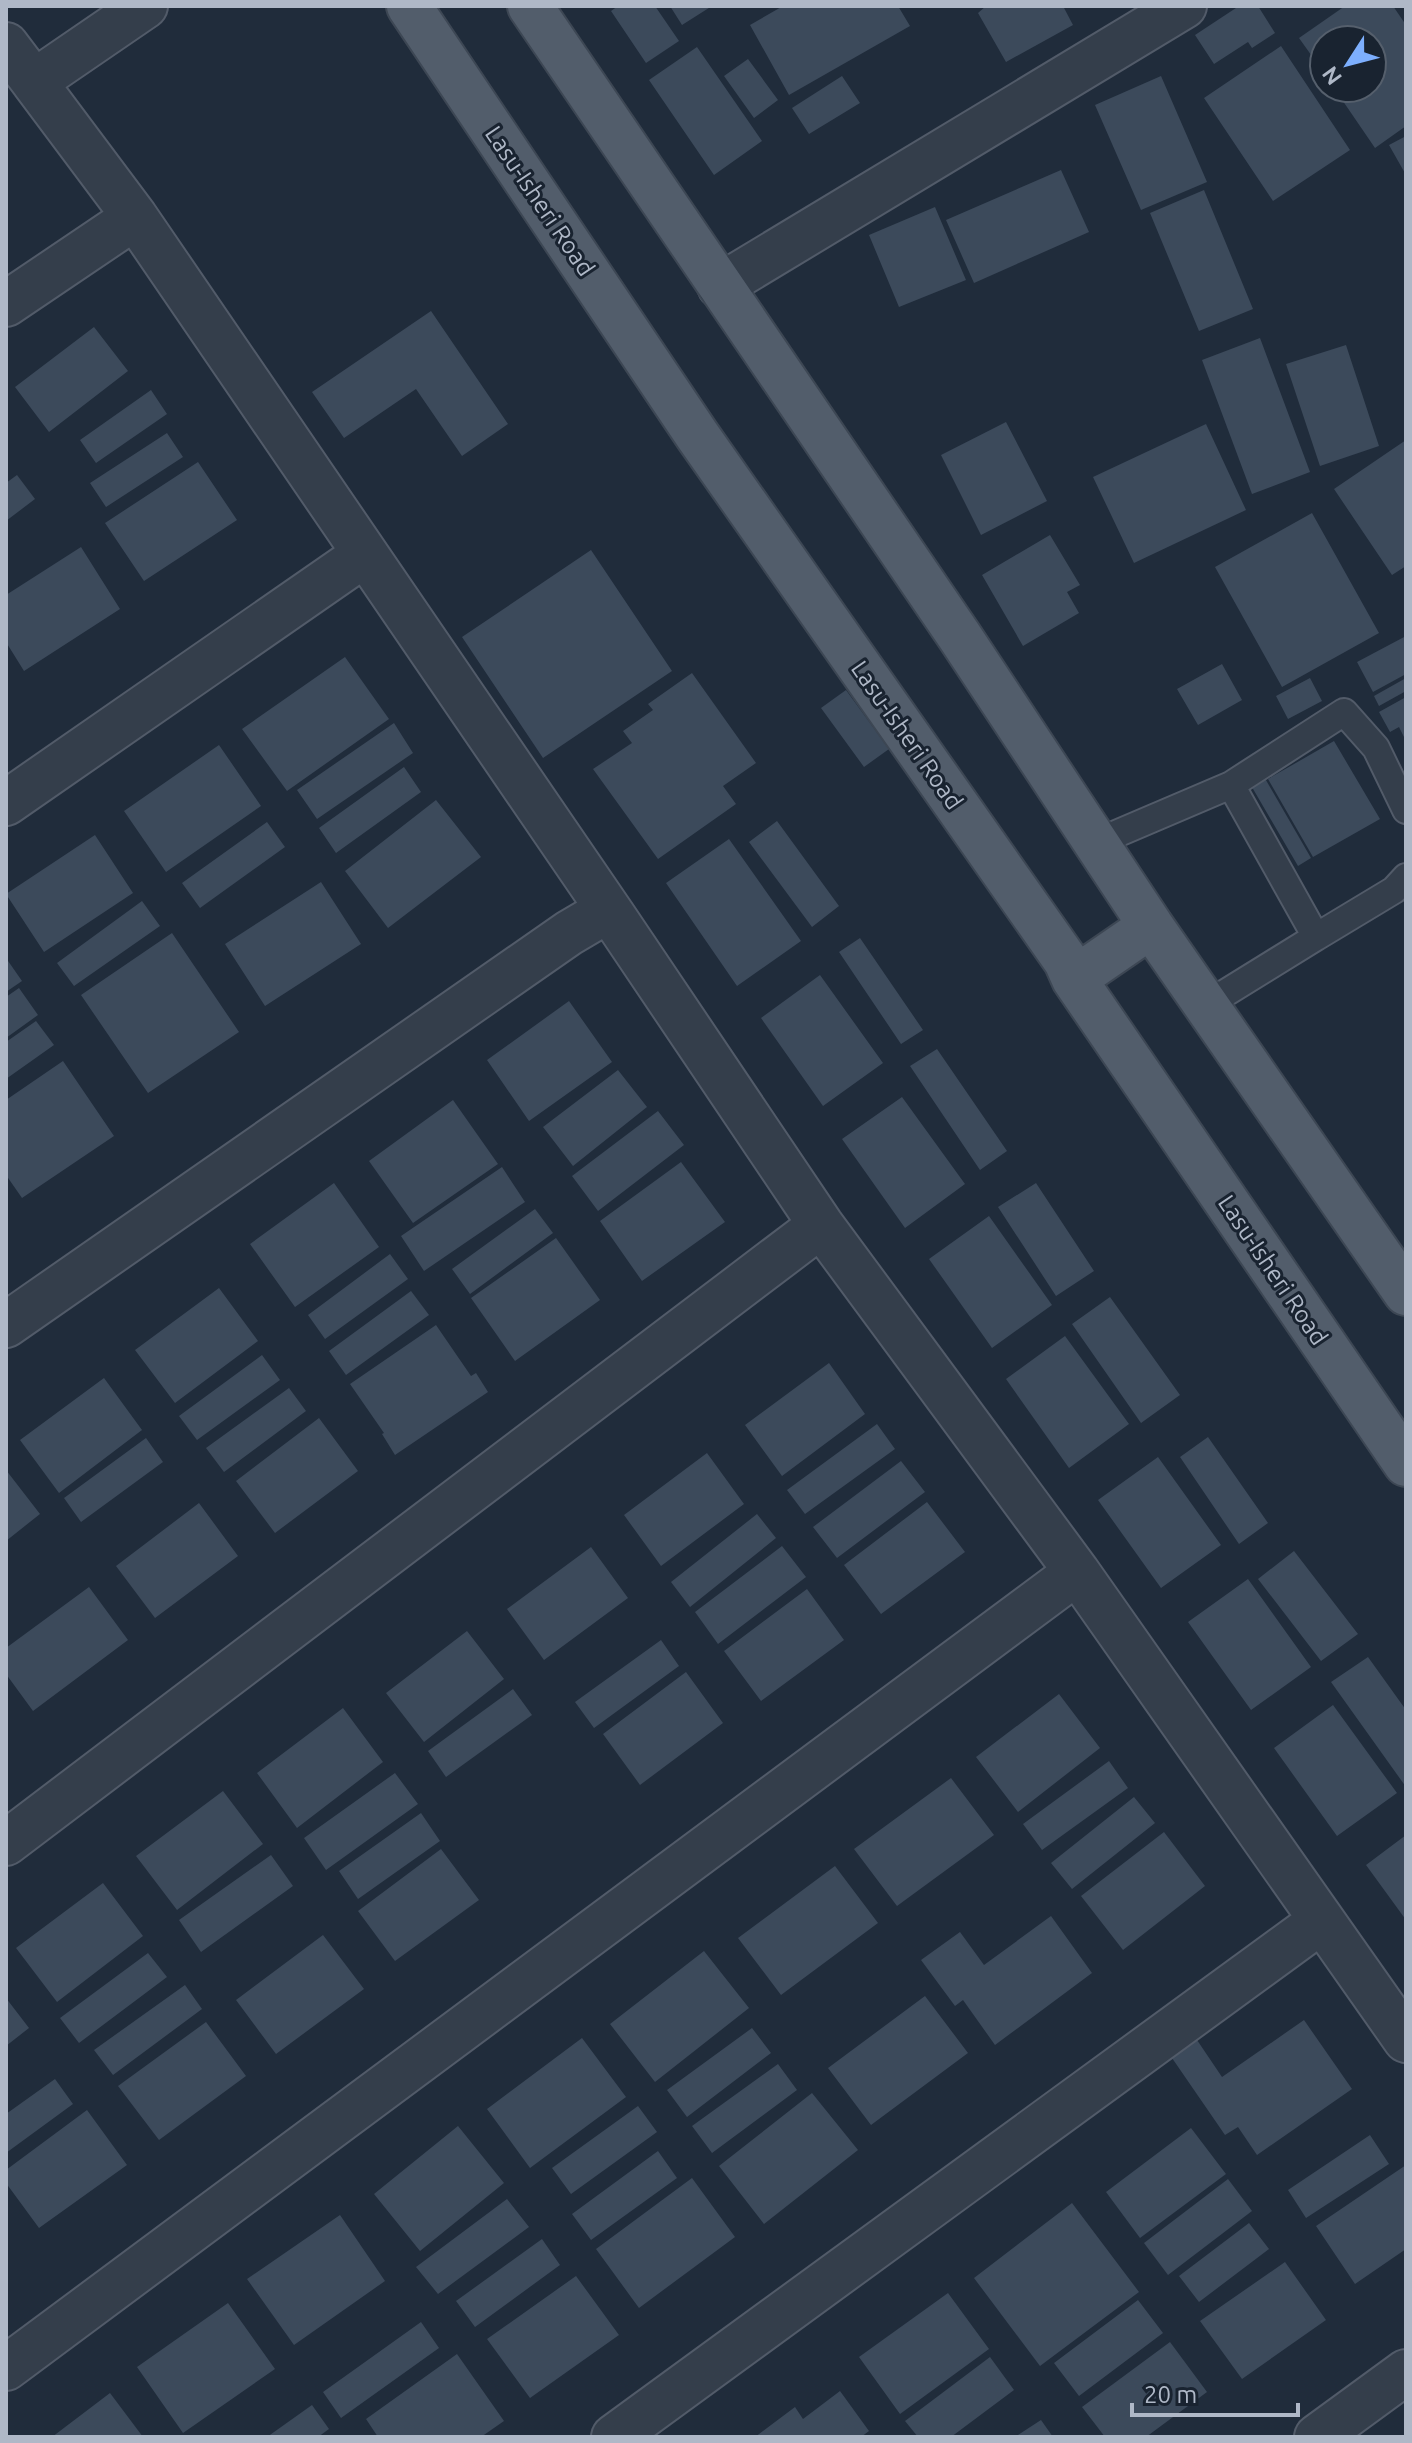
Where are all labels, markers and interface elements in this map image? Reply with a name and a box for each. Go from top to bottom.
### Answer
north arrow [1308,24,1388,104]
text: N [1316,62,1346,90]
street label: Lasu-Isheri Road [480,121,600,281]
street label: Lasu-Isheri Road [846,656,968,814]
street label: Lasu-Isheri Road [1213,1190,1333,1350]
scale bar [1132,2367,1298,2417]
text: 20 m [1144,2381,1197,2408]

